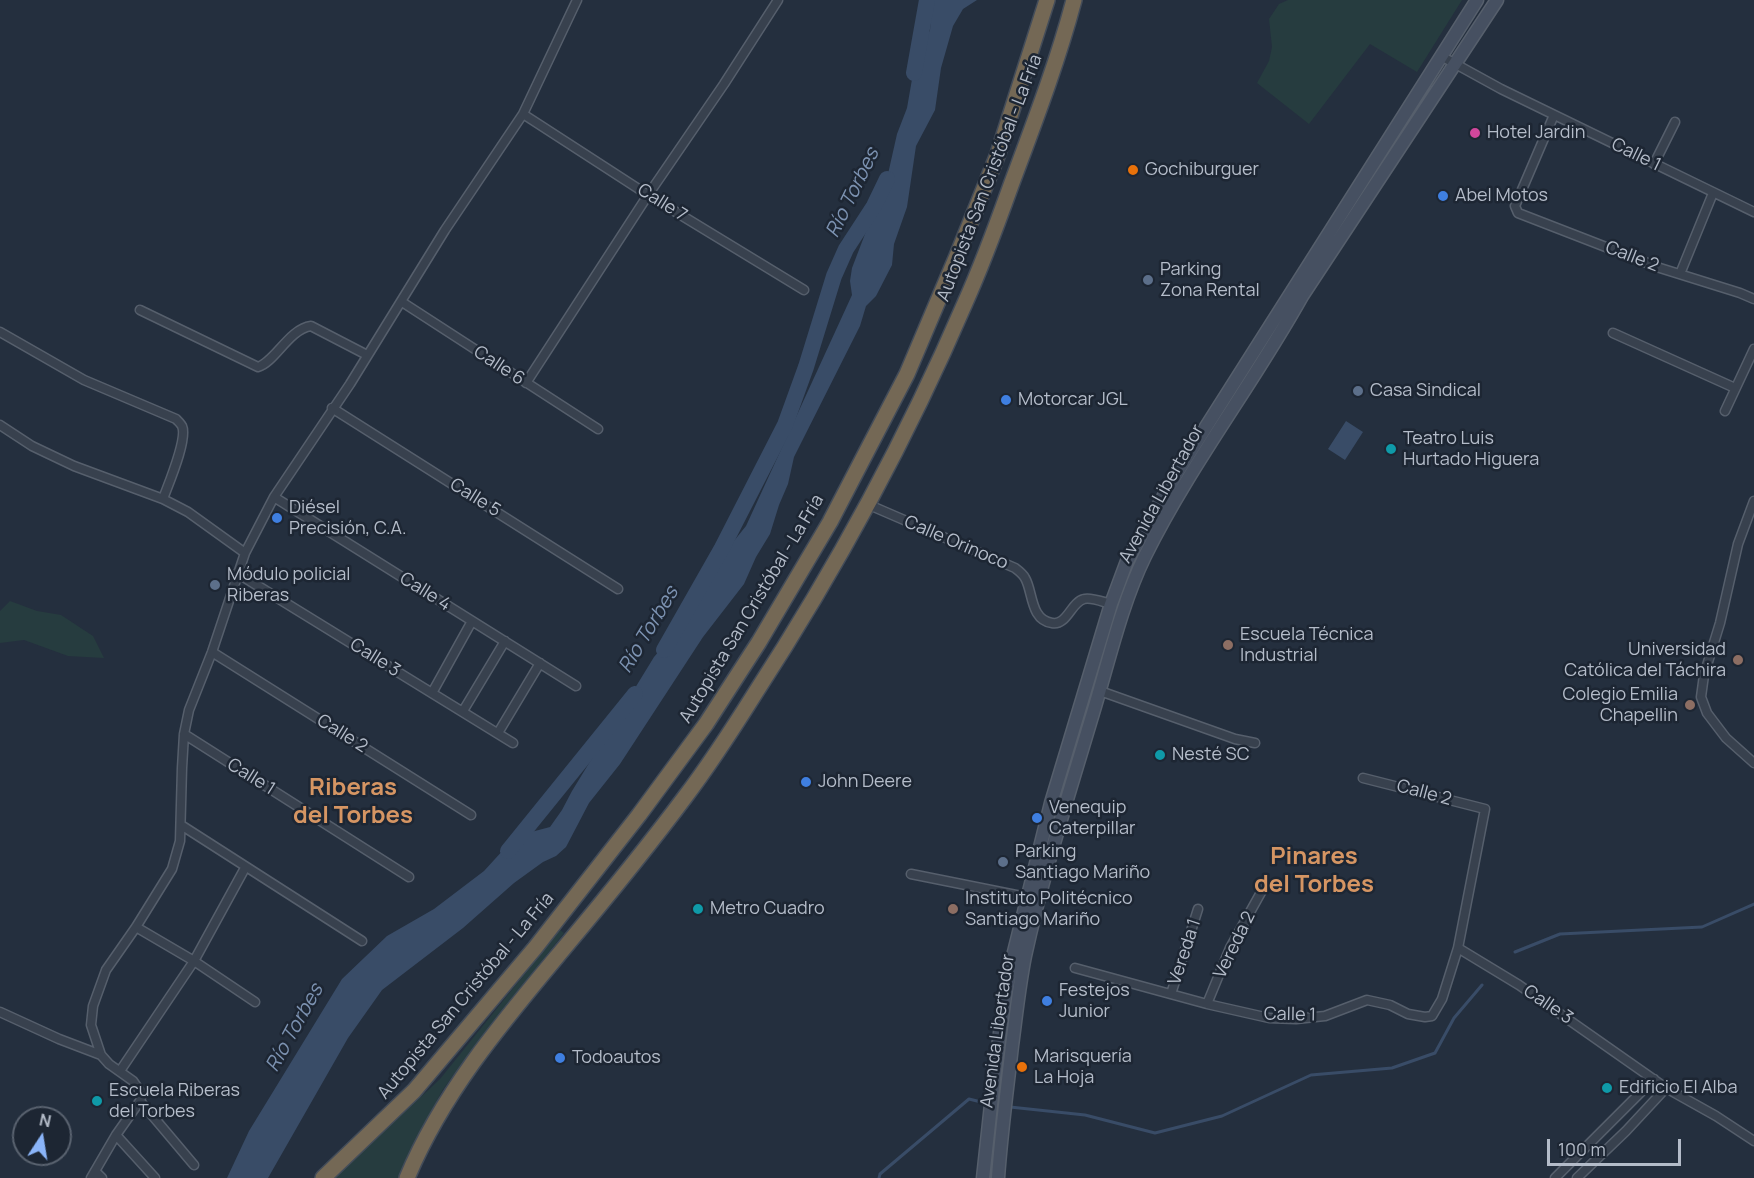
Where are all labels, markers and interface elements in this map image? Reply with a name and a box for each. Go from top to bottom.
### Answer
street label: Autopista San Cristóbal - La Fría [933,51,1047,305]
place label: Hotel Jardin [1487,122,1585,144]
marker: Hotel Jardin [1468,126,1482,140]
street label: Calle 1 [1608,134,1664,176]
water label: Río Torbes [821,144,885,242]
place label: Gochiburguer [1145,159,1259,181]
marker: Gochiburguer [1126,163,1140,177]
street label: Calle 7 [633,179,691,227]
place label: Abel Motos [1455,185,1548,207]
marker: Abel Motos [1436,189,1450,203]
street label: Calle 2 [1602,237,1662,277]
place label: Parking Zona Rental [1160,259,1260,302]
marker: Parking Zona Rental [1141,273,1155,287]
street label: Calle 6 [469,342,529,390]
place label: Casa Sindical [1370,380,1481,402]
marker: Casa Sindical [1351,384,1365,398]
place label: Motorcar JGL [1018,389,1128,411]
marker: Motorcar JGL [999,393,1013,407]
street label: Avenida Libertador [1115,421,1209,567]
place label: Teatro Luis Hurtado Higuera [1403,428,1539,470]
marker: Teatro Luis Hurtado Higuera [1384,442,1398,456]
street label: Calle 5 [446,474,504,522]
street label: Autopista San Cristóbal - La Fría [675,491,829,727]
place label: Diésel Precisión, C.A. [289,497,406,540]
marker: Diésel Precisión, C.A. [270,511,284,525]
street label: Calle Orinoco [901,511,1011,575]
place label: Módulo policial Riberas [227,564,350,606]
street label: Calle 4 [396,568,454,616]
marker: Módulo policial Riberas [208,578,222,592]
water label: Río Torbes [614,582,684,678]
place label: Escuela Técnica Industrial [1240,624,1373,666]
street label: Calle 3 [346,634,404,682]
marker: Escuela Técnica Industrial [1221,638,1235,652]
place label: Universidad Católica del Táchira [1564,639,1726,682]
marker: Universidad Católica del Táchira [1731,653,1745,667]
place label: Colegio Emilia Chapellin [1563,684,1678,726]
marker: Colegio Emilia Chapellin [1683,698,1697,712]
street label: Calle 2 [313,710,371,758]
place label: Nesté SC [1172,744,1250,766]
marker: Nesté SC [1153,748,1167,762]
street label: Calle 1 [223,754,279,800]
place label: John Deere [818,771,912,793]
district label: Riberas del Torbes [293,774,413,830]
marker: John Deere [799,775,813,789]
street label: Calle 2 [1394,775,1454,811]
place label: Venequip Caterpillar [1049,797,1135,840]
marker: Venequip Caterpillar [1030,811,1044,825]
place label: Parking Santiago Mariño [1015,841,1150,884]
district label: Pinares del Torbes [1254,843,1374,899]
marker: Parking Santiago Mariño [996,855,1010,869]
street label: Autopista San Cristóbal - La Fría [373,888,559,1104]
place label: Instituto Politécnico Santiago Mariño [965,888,1133,930]
place label: Metro Cuadro [710,898,825,920]
marker: Metro Cuadro [691,902,705,916]
marker: Instituto Politécnico Santiago Mariño [946,902,960,916]
street label: Vereda 2 [1210,908,1260,982]
street label: Vereda 1 [1164,916,1206,988]
street label: Avenida Libertador [977,953,1019,1109]
water label: Río Torbes [261,980,329,1076]
place label: Festejos Junior [1059,980,1130,1022]
street label: Calle 3 [1519,981,1577,1029]
marker: Festejos Junior [1040,994,1054,1008]
street label: Calle 1 [1264,1004,1316,1026]
place label: Marisquería La Hoja [1034,1046,1132,1088]
place label: Todoautos [572,1047,661,1069]
marker: Todoautos [553,1051,567,1065]
marker: Marisquería La Hoja [1015,1060,1029,1074]
place label: Edificio El Alba [1619,1077,1737,1099]
place label: Escuela Riberas del Torbes [109,1080,240,1122]
marker: Edificio El Alba [1600,1081,1614,1095]
marker: Escuela Riberas del Torbes [90,1094,104,1108]
north arrow [12,1106,72,1166]
text: N [37,1108,53,1132]
scale bar [1550,1127,1684,1165]
text: 100 m [1558,1137,1606,1161]

